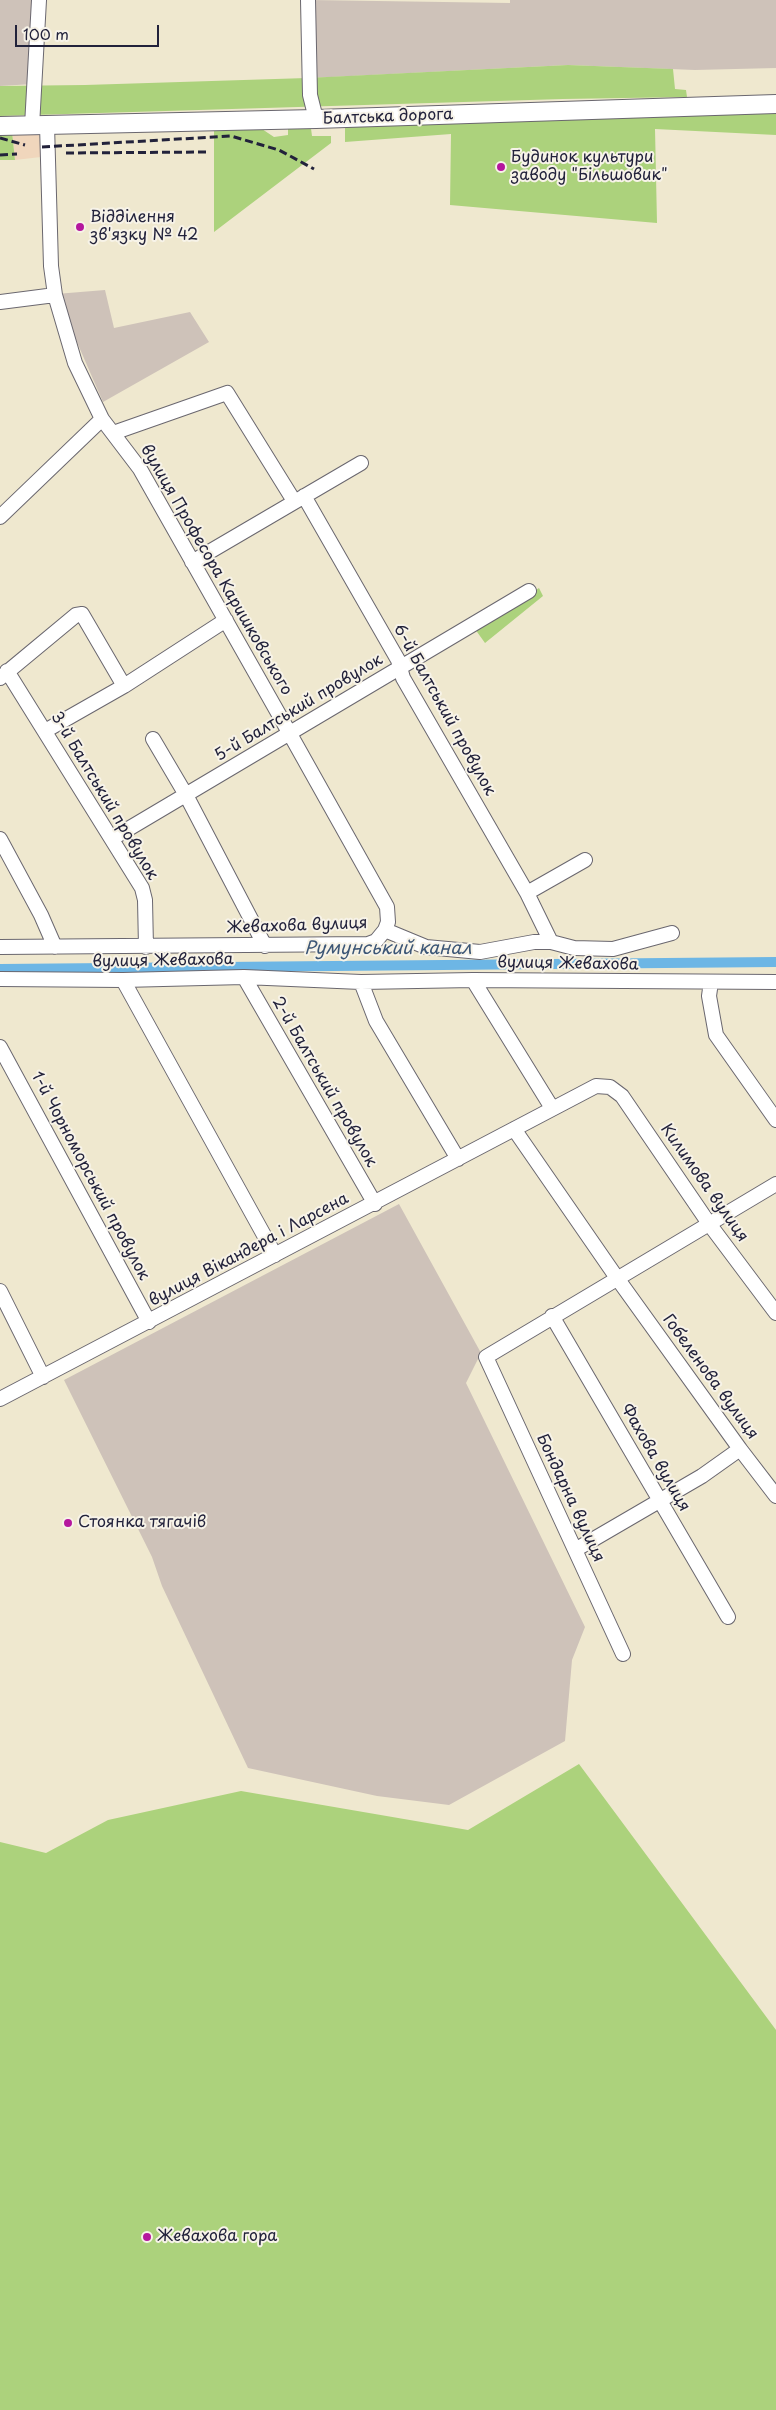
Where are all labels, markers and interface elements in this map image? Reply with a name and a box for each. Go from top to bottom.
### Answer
scale bar [18,15,161,47]
text: 100 m [23,22,69,45]
street label: Балтська дорога [323,105,453,129]
place label: Будинок культури заводу "Більшовик" [511,148,668,186]
marker: Будинок культури заводу "Більшовик" [495,161,507,173]
place label: Відділення зв'язку № 42 [90,208,198,246]
marker: Відділення зв'язку № 42 [74,221,86,233]
street label: вулиця Професора Каришковського [136,441,296,699]
street label: 6-й Балтський провулок [389,621,499,799]
street label: 5-й Балтський провулок [212,650,386,766]
street label: 3-й Балтський провулок [46,709,162,883]
street label: Жевахова вулиця [226,914,368,938]
water label: Румунський канал [304,938,472,960]
street label: вулиця Жевахова [92,950,234,972]
street label: вулиця Жевахова [497,953,639,975]
street label: 2-й Балтський провулок [267,994,381,1170]
street label: 1-й Чорноморський провулок [27,1068,153,1284]
street label: Килимова вулиця [656,1120,752,1246]
street label: вулиця Вікандера і Ларсена [146,1189,352,1311]
street label: Гобеленова вулиця [658,1311,762,1443]
street label: Фахова вулиця [616,1401,694,1515]
street label: Бондарна вулиця [532,1431,608,1565]
place label: Стоянка тягачів [78,1513,206,1533]
marker: Стоянка тягачів [62,1517,74,1529]
place label: Жевахова гора [157,2227,277,2247]
marker: Жевахова гора [141,2231,153,2243]

